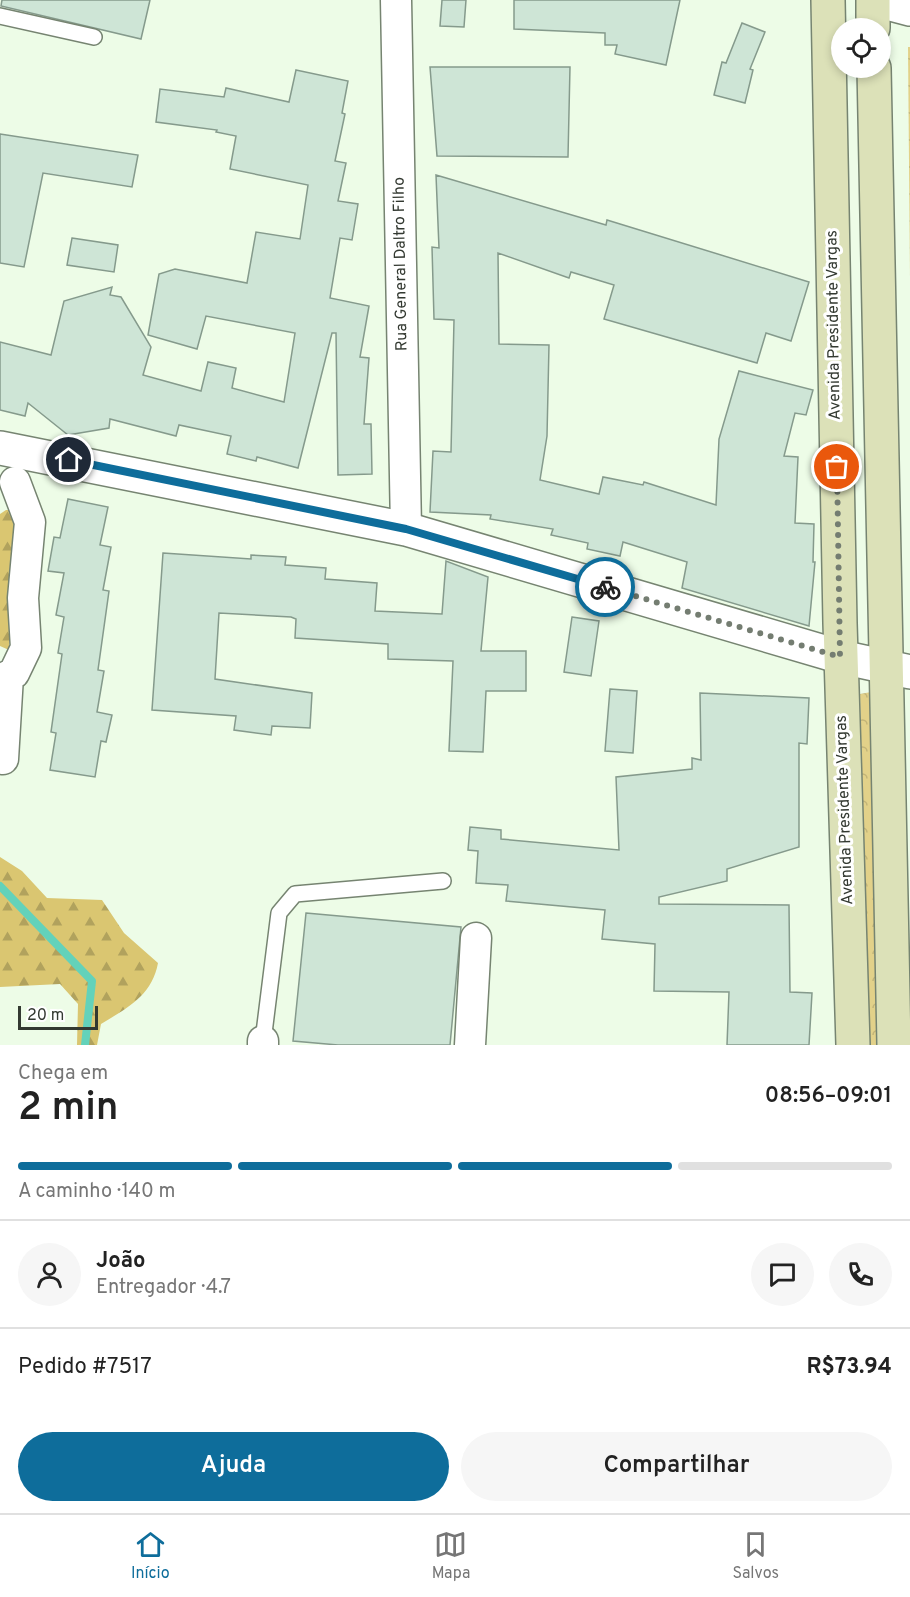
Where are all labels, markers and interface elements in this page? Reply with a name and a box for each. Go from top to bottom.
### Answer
map controls [831,18,891,78]
button: locate [831,18,891,78]
street label: Rua General Daltro Filho [389,177,413,351]
street label: Avenida Presidente Vargas [822,230,846,420]
pin [43,434,94,485]
pin [811,441,862,492]
icon: home [52,443,85,476]
icon: bag [820,450,853,483]
courier [575,557,635,617]
icon: bike [589,571,622,604]
street label: Avenida Presidente Vargas [832,715,858,905]
scale bar [18,1003,98,1030]
text: 20 m [27,1006,64,1026]
text: Chega em [18,1061,108,1087]
text: 08:56–09:01 [765,1083,892,1110]
text: 2 min [18,1085,119,1134]
text: A caminho · 140 m [18,1179,175,1205]
button: person [18,1243,81,1306]
button: chat [751,1243,814,1306]
button: phone [829,1243,892,1306]
text: João [96,1248,145,1275]
text: Entregador · 4.7 [96,1275,231,1301]
text: Pedido #7517 [18,1354,152,1381]
text: R$73.94 [806,1354,892,1381]
button: Ajuda [18,1432,449,1501]
button: Compartilhar [461,1432,892,1501]
tab: Início [131,1528,170,1584]
tab: Mapa [432,1528,470,1584]
tab: Salvos [732,1528,779,1584]

